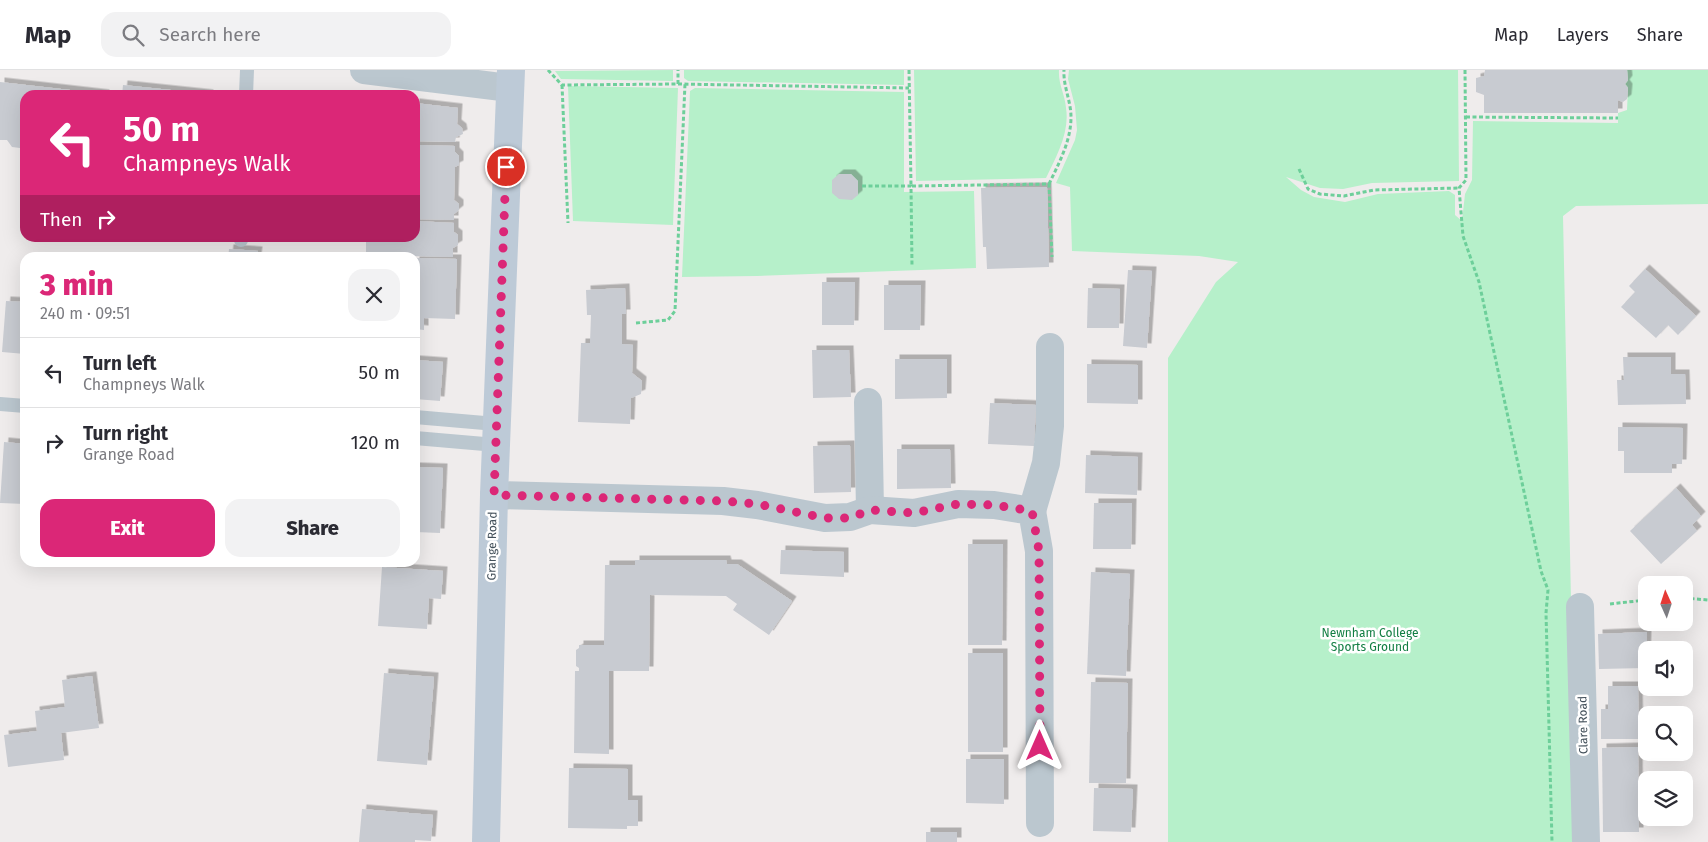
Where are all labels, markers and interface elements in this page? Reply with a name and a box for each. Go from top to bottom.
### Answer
search box [101,12,451,57]
text: Map [25,21,71,49]
icon: search [119,21,147,49]
text: Search here [159,23,261,46]
text: Map [1494,24,1529,46]
text: Layers [1557,24,1609,46]
text: Share [1637,24,1683,46]
text: 50 m [123,108,200,150]
icon: left [40,110,105,175]
pin [485,146,527,188]
text: Champneys Walk [123,150,290,177]
icon: arrive [492,153,520,181]
icon: right [92,205,120,233]
text: Then [40,208,82,231]
text: 3 min [40,267,114,303]
button: close [348,269,400,321]
text: 240 m · 09:51 [40,304,130,323]
text: Turn left [83,352,157,375]
icon: left [40,359,68,387]
text: 50 m [359,361,400,384]
text: Champneys Walk [83,375,205,394]
text: Turn right [83,422,168,445]
icon: right [40,429,68,457]
text: 120 m [350,431,400,454]
text: Grange Road [83,445,175,464]
button: Exit [40,499,215,557]
button: Share [225,499,400,557]
street label: Grange Road [484,511,500,581]
north arrow [1638,576,1692,631]
map controls [1638,576,1693,826]
park label: Newnham College Sports Ground [1322,626,1419,654]
button: sound [1638,641,1693,696]
street label: Clare Road [1575,696,1591,754]
button: search [1638,706,1693,761]
position arrow [1013,719,1065,771]
button: layers [1638,771,1693,826]

